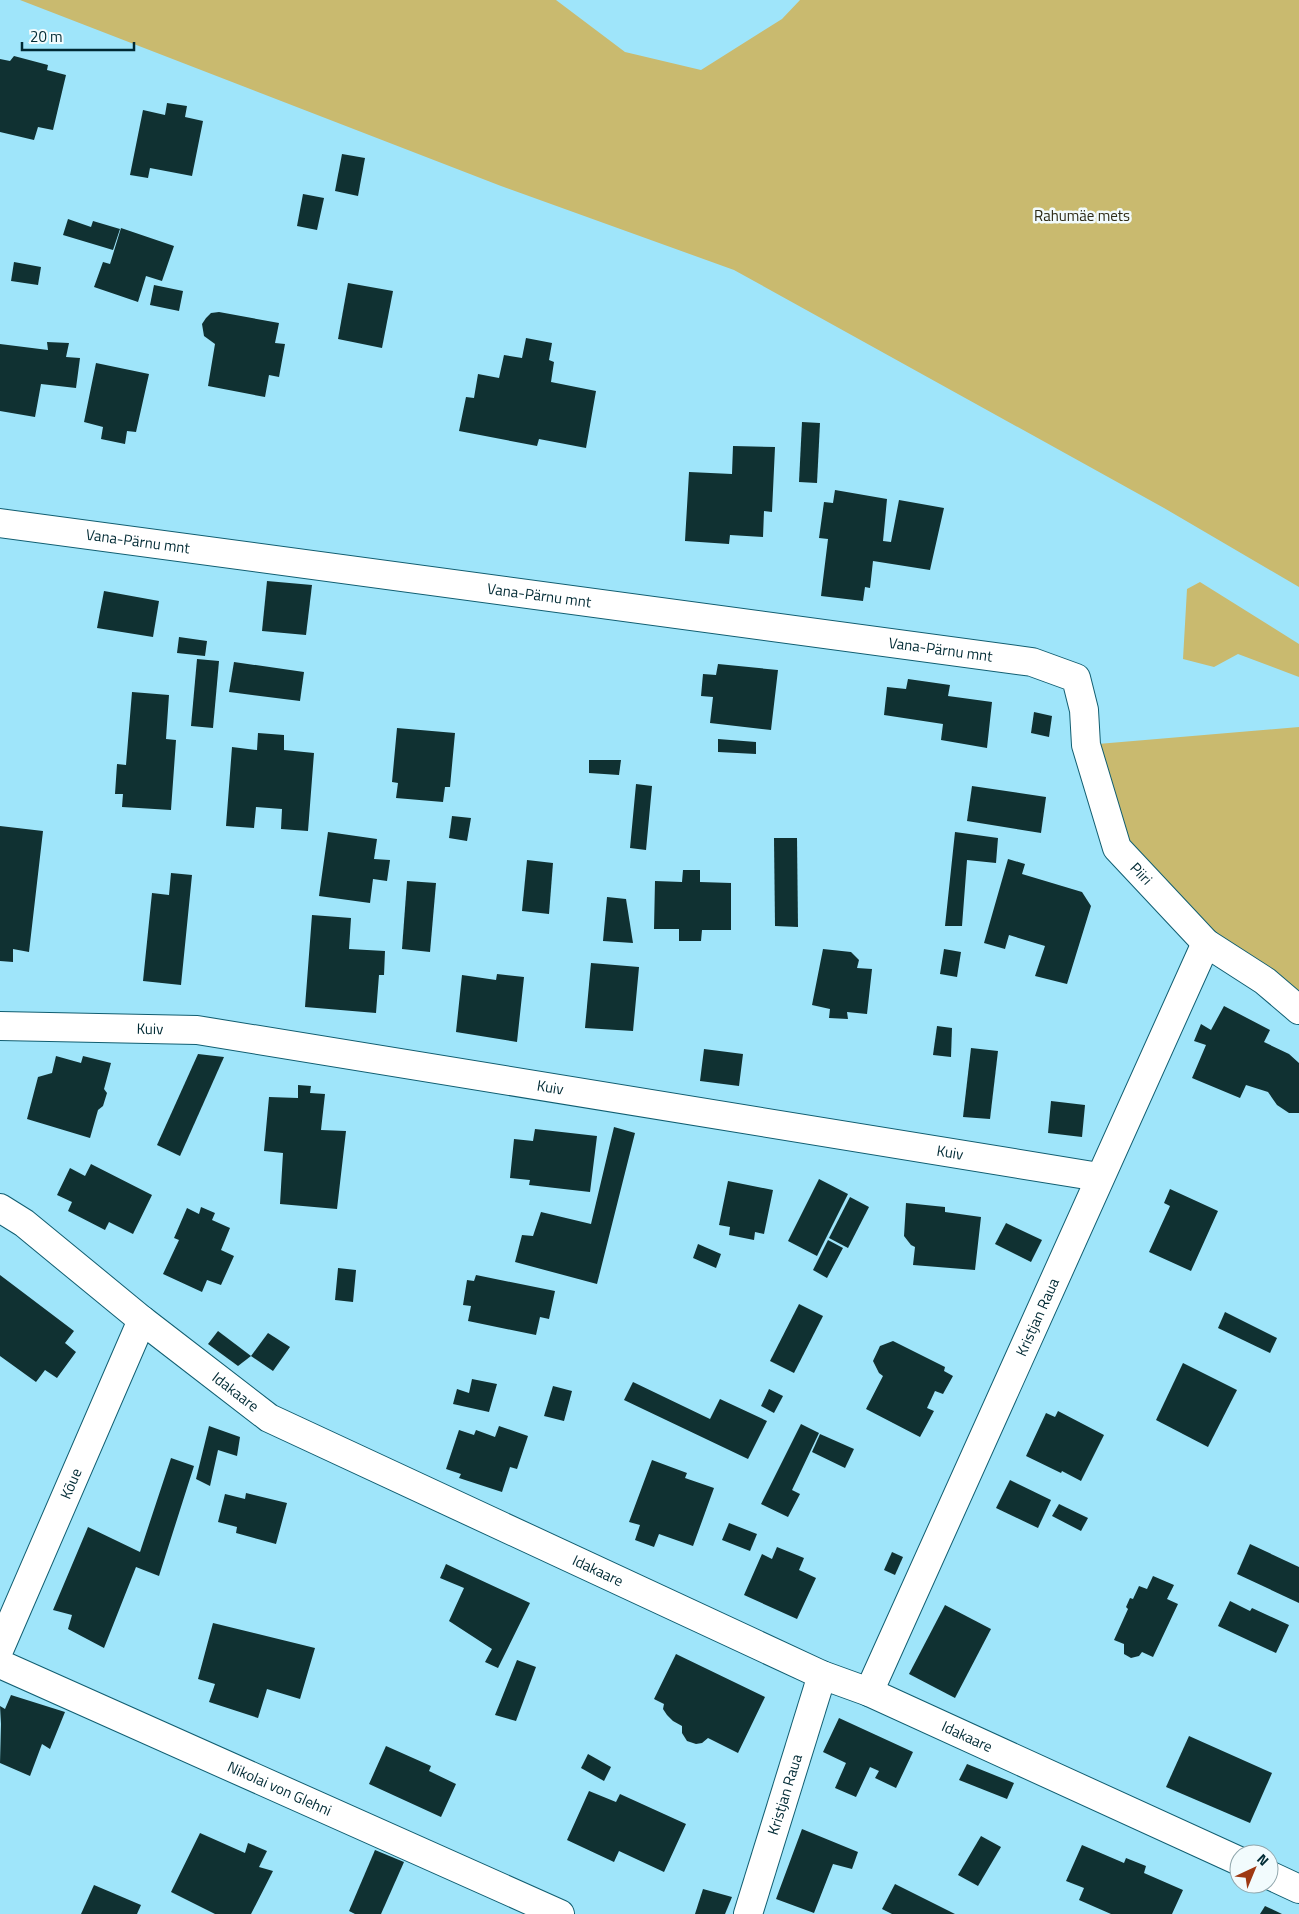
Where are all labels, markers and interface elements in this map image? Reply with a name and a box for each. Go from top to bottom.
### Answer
scale bar [22,20,135,52]
text: 20 m [30,25,63,48]
park label: Rahumäe mets [1034,204,1130,227]
street label: Vana-Pärnu mnt [84,523,192,560]
street label: Vana-Pärnu mnt [486,577,593,614]
street label: Vana-Pärnu mnt [887,631,995,668]
street label: Piiri [1125,857,1158,890]
street label: Kuiv [136,1017,164,1040]
street label: Kuiv [535,1074,565,1101]
street label: Kuiv [935,1139,965,1166]
street label: Kristjan Raua [1010,1274,1065,1360]
street label: Idakaare [207,1366,264,1417]
street label: Kõue [54,1464,88,1503]
street label: Idakaare [569,1549,627,1592]
street label: Idakaare [938,1715,996,1758]
street label: Kristjan Raua [761,1751,808,1838]
street label: Nikolai von Glehni [224,1755,335,1822]
north arrow [1229,1844,1279,1894]
text: N [1253,1848,1274,1870]

